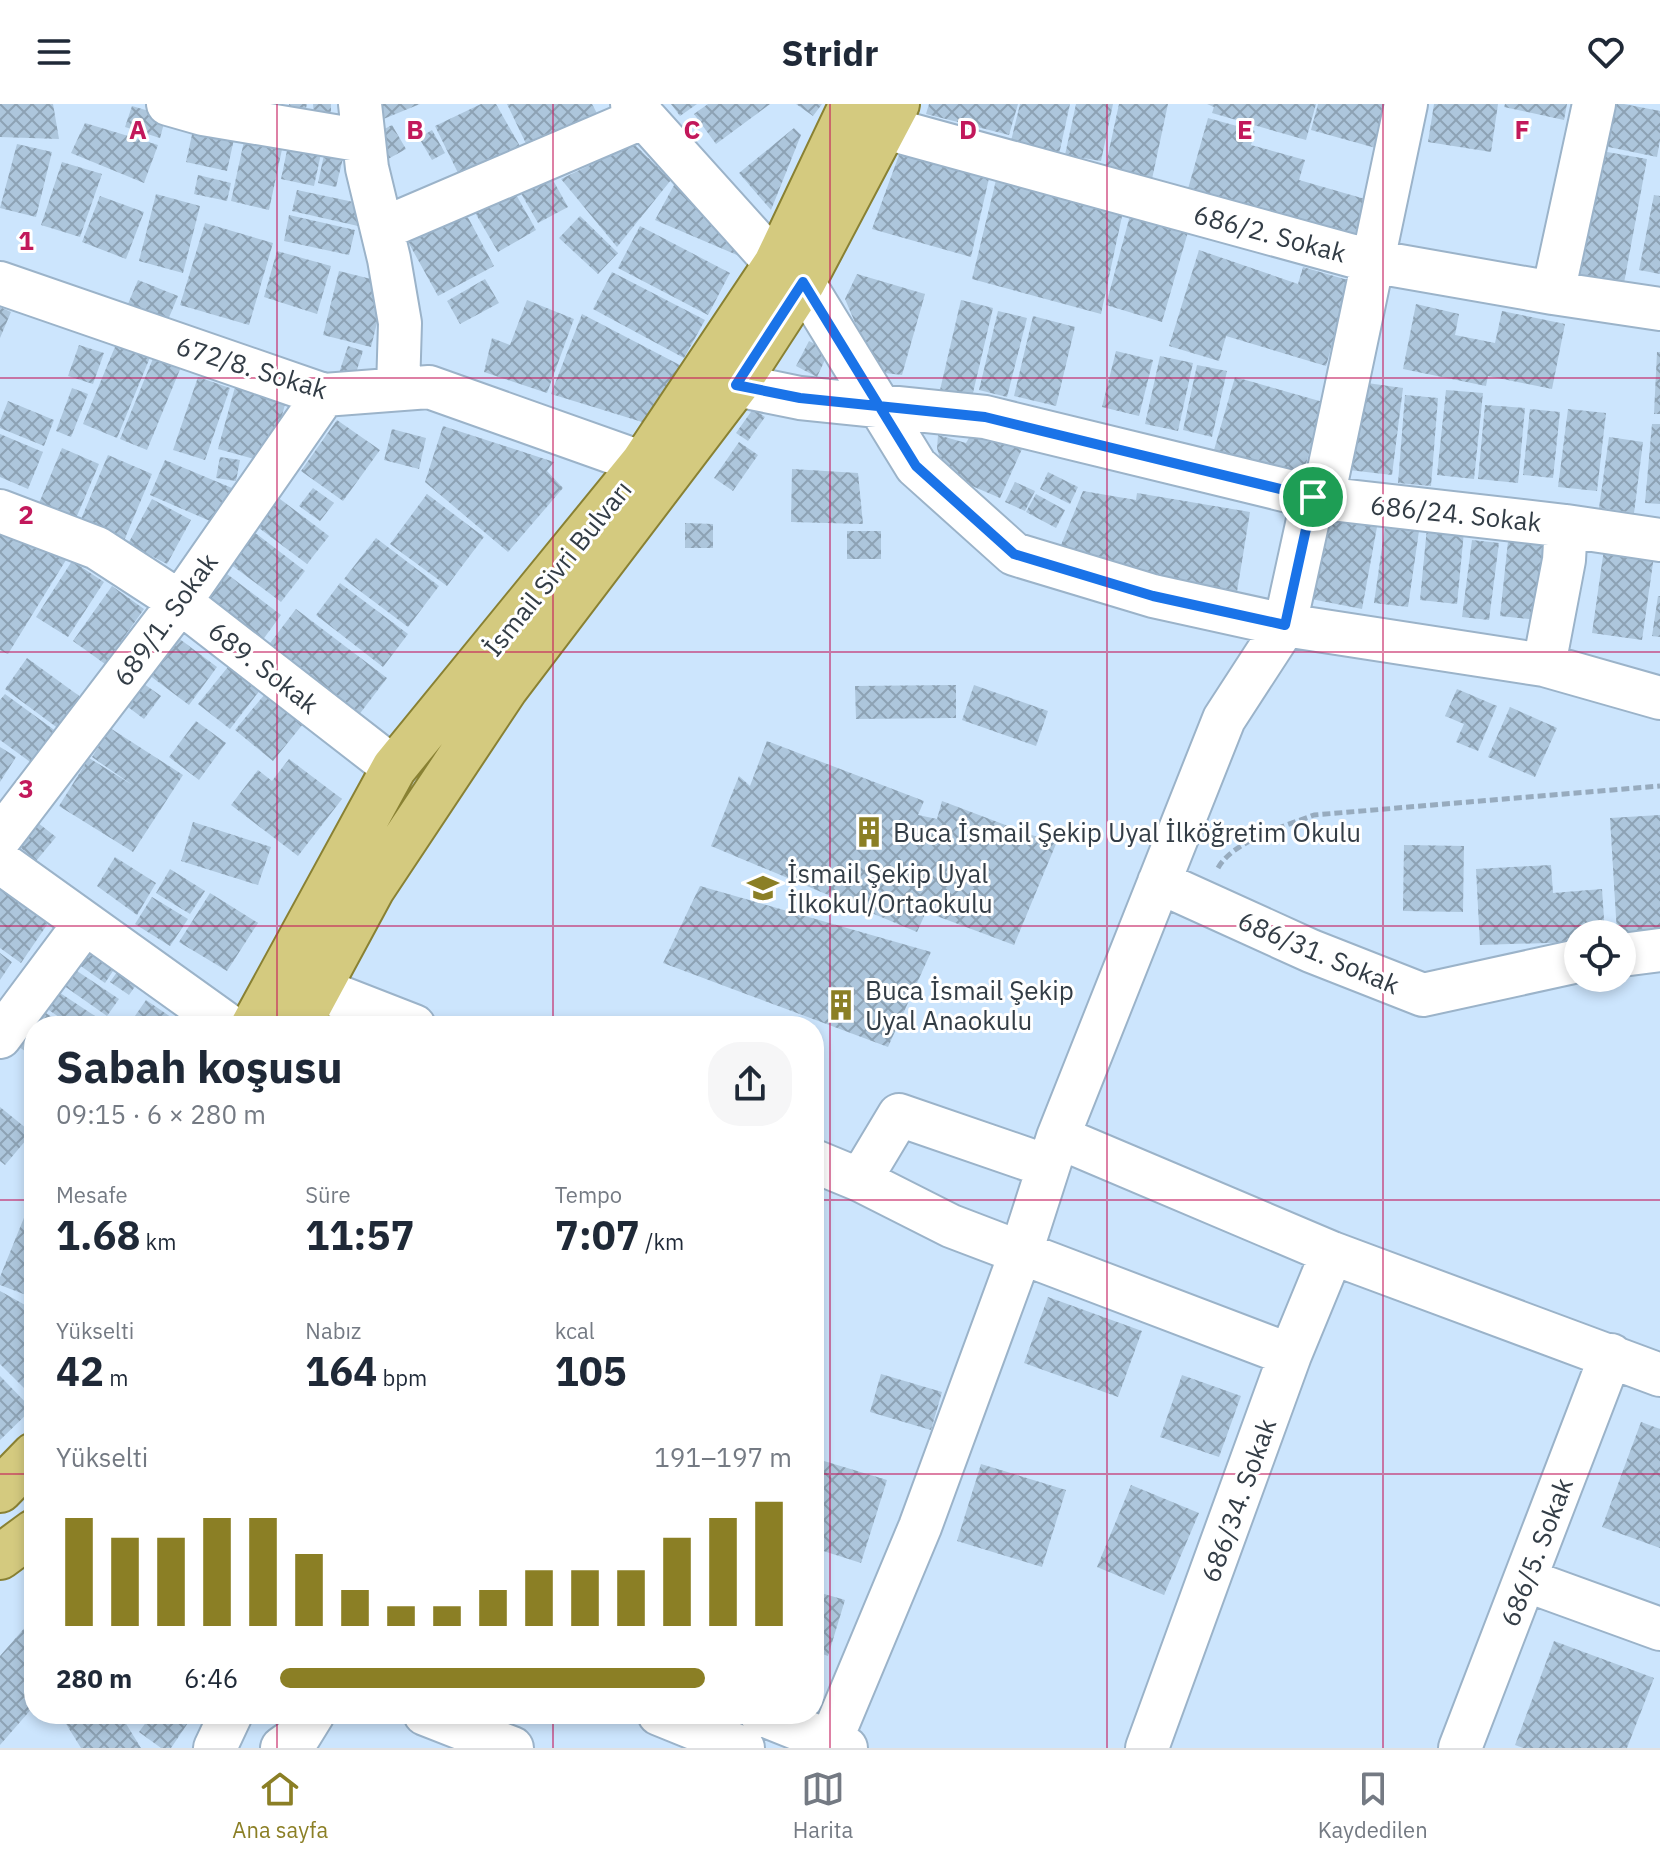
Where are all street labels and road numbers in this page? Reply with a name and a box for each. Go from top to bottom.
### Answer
street label: 686/2. Sokak [1190,196,1350,270]
street label: 672/8. Sokak [172,328,332,406]
street label: İsmail Sivri Bulvarı [476,473,638,663]
street label: 686/24. Sokak [1369,487,1544,539]
street label: 689/1. Sokak [105,546,225,692]
street label: 689. Sokak [202,613,326,721]
street label: 686/31. Sokak [1233,903,1405,1001]
street label: 686/34. Sokak [1193,1413,1283,1587]
street label: 686/5. Sokak [1492,1473,1580,1631]

